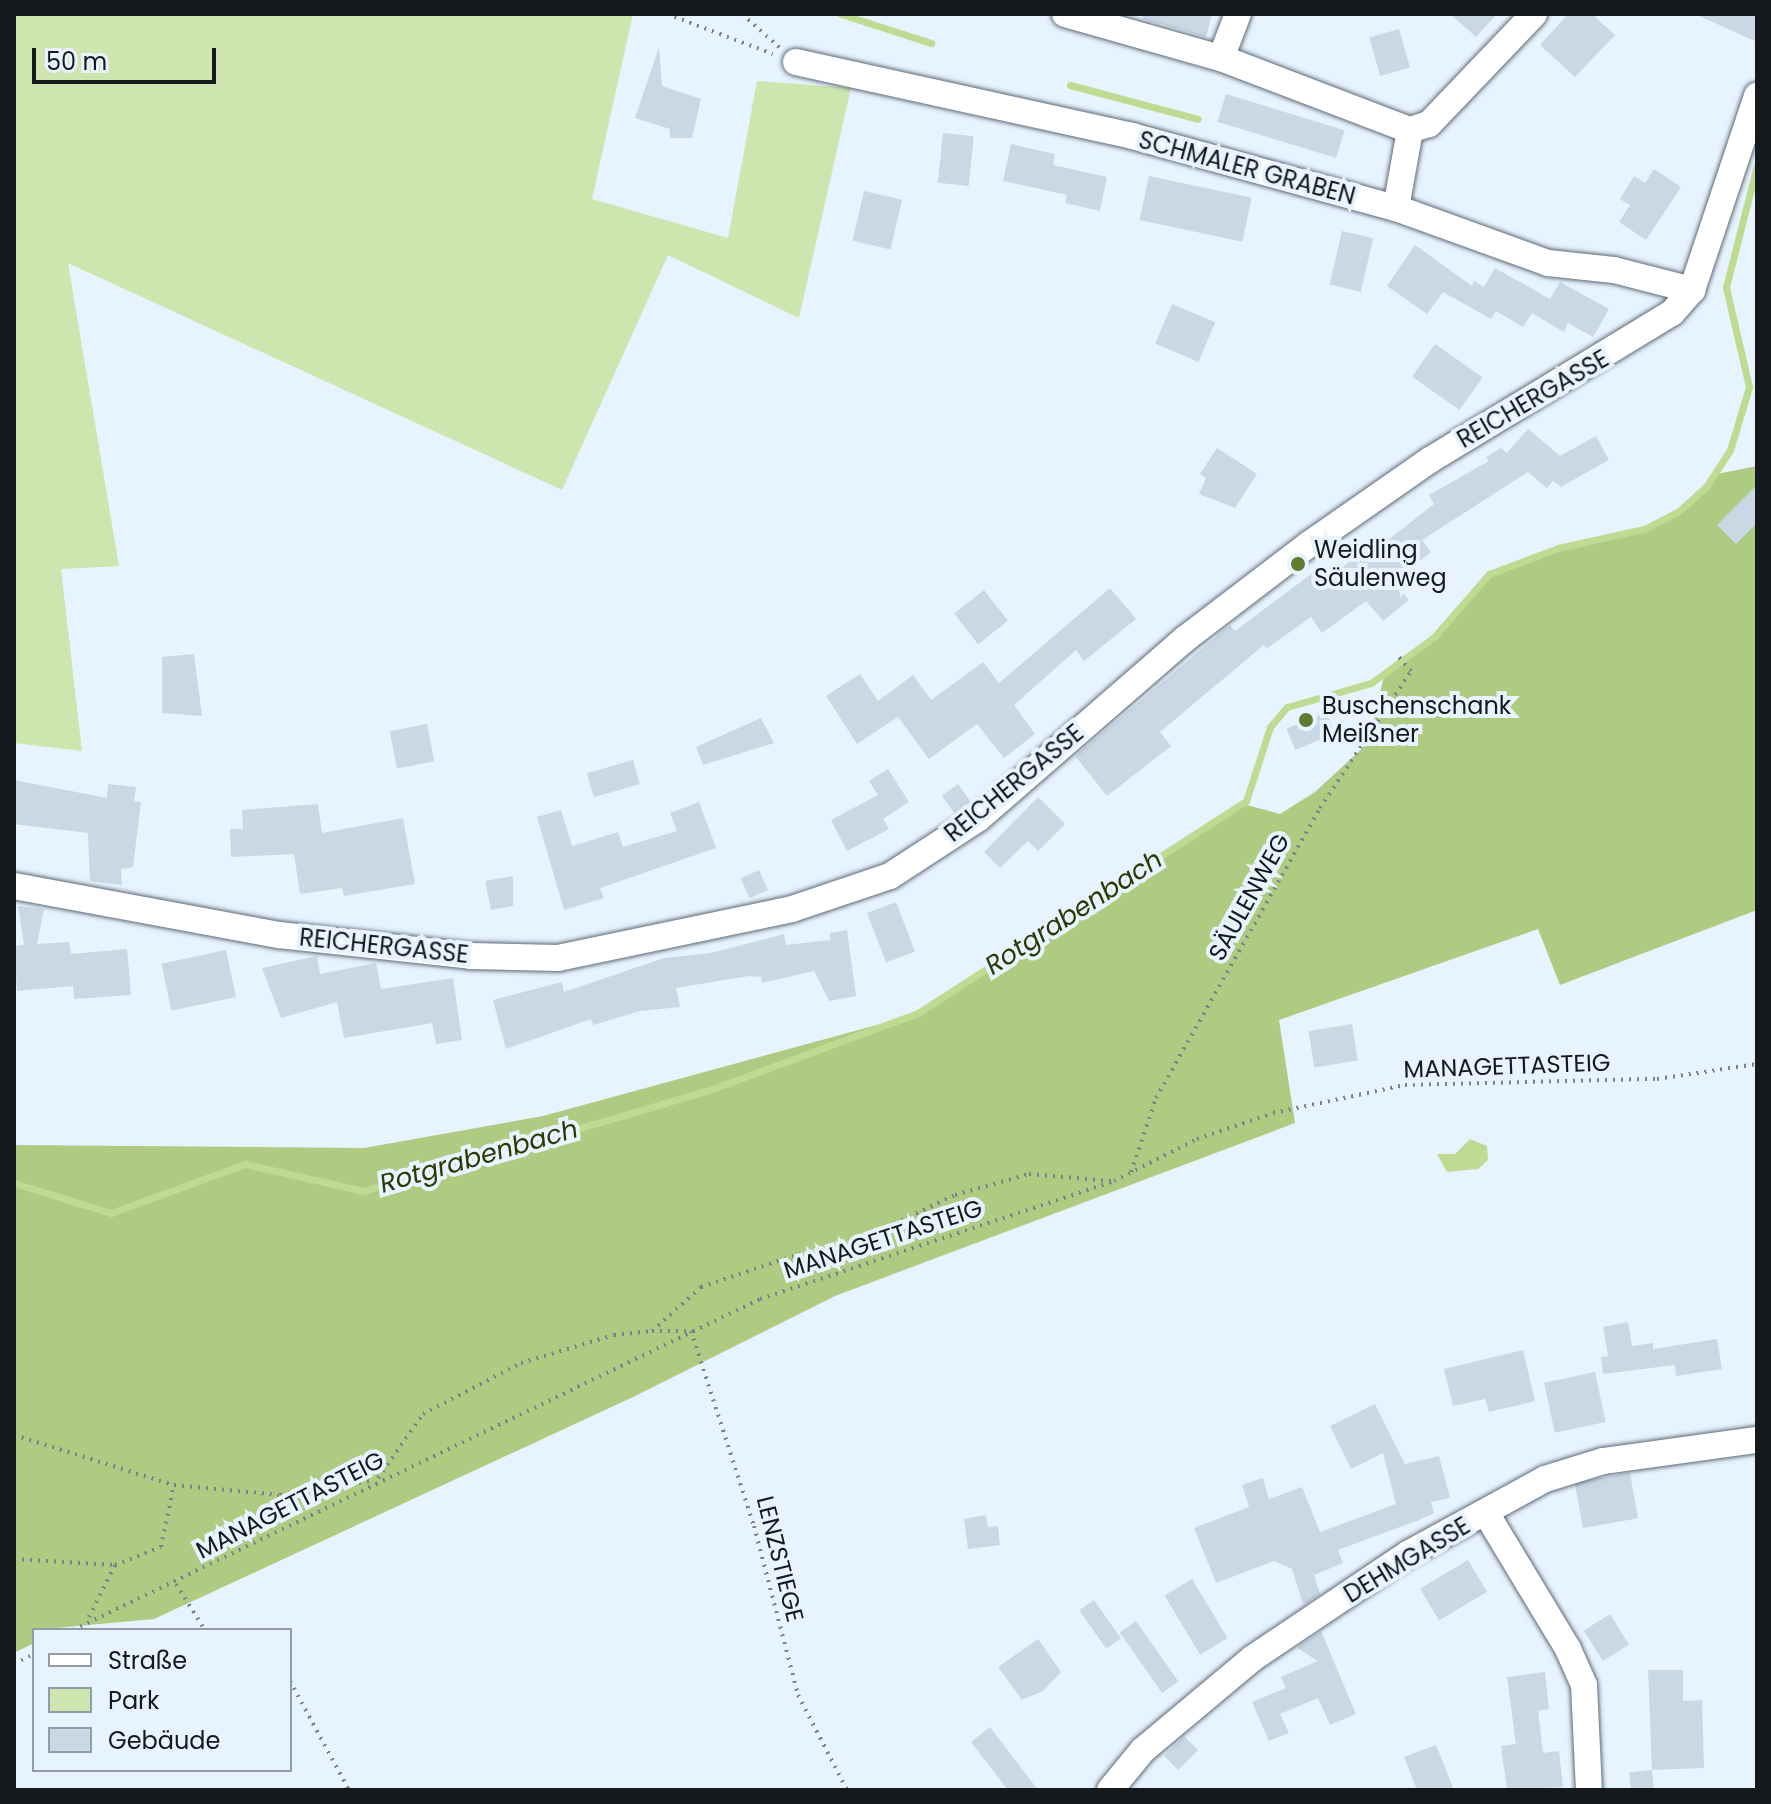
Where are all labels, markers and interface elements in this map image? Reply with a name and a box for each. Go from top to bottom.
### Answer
scale bar [36,32,220,82]
text: 50 m [46,45,107,78]
street label: SCHMALER GRABEN [1136,125,1358,211]
street label: REICHERGASSE [1452,344,1614,454]
place label: Weidling Säulenweg [1314,536,1447,592]
marker: Weidling Säulenweg [1289,555,1307,573]
place label: Buschenschank Meißner [1322,692,1511,748]
marker: Buschenschank Meißner [1297,711,1315,729]
street label: REICHERGASSE [939,718,1089,848]
street label: SÄULENWEG [1202,829,1296,965]
water label: Rotgrabenbach [980,844,1168,982]
street label: REICHERGASSE [298,923,470,969]
street label: MANAGETTASTEIG [1403,1048,1611,1084]
water label: Rotgrabenbach [376,1114,582,1200]
street label: MANAGETTASTEIG [780,1193,986,1285]
street label: MANAGETTASTEIG [191,1445,389,1565]
street label: LENZSTIEGE [750,1493,810,1625]
street label: DEHMGASSE [1339,1511,1475,1609]
legend [32,1628,292,1772]
text: Straße [108,1644,187,1677]
text: Park [108,1684,159,1717]
text: Gebäude [108,1724,220,1757]

